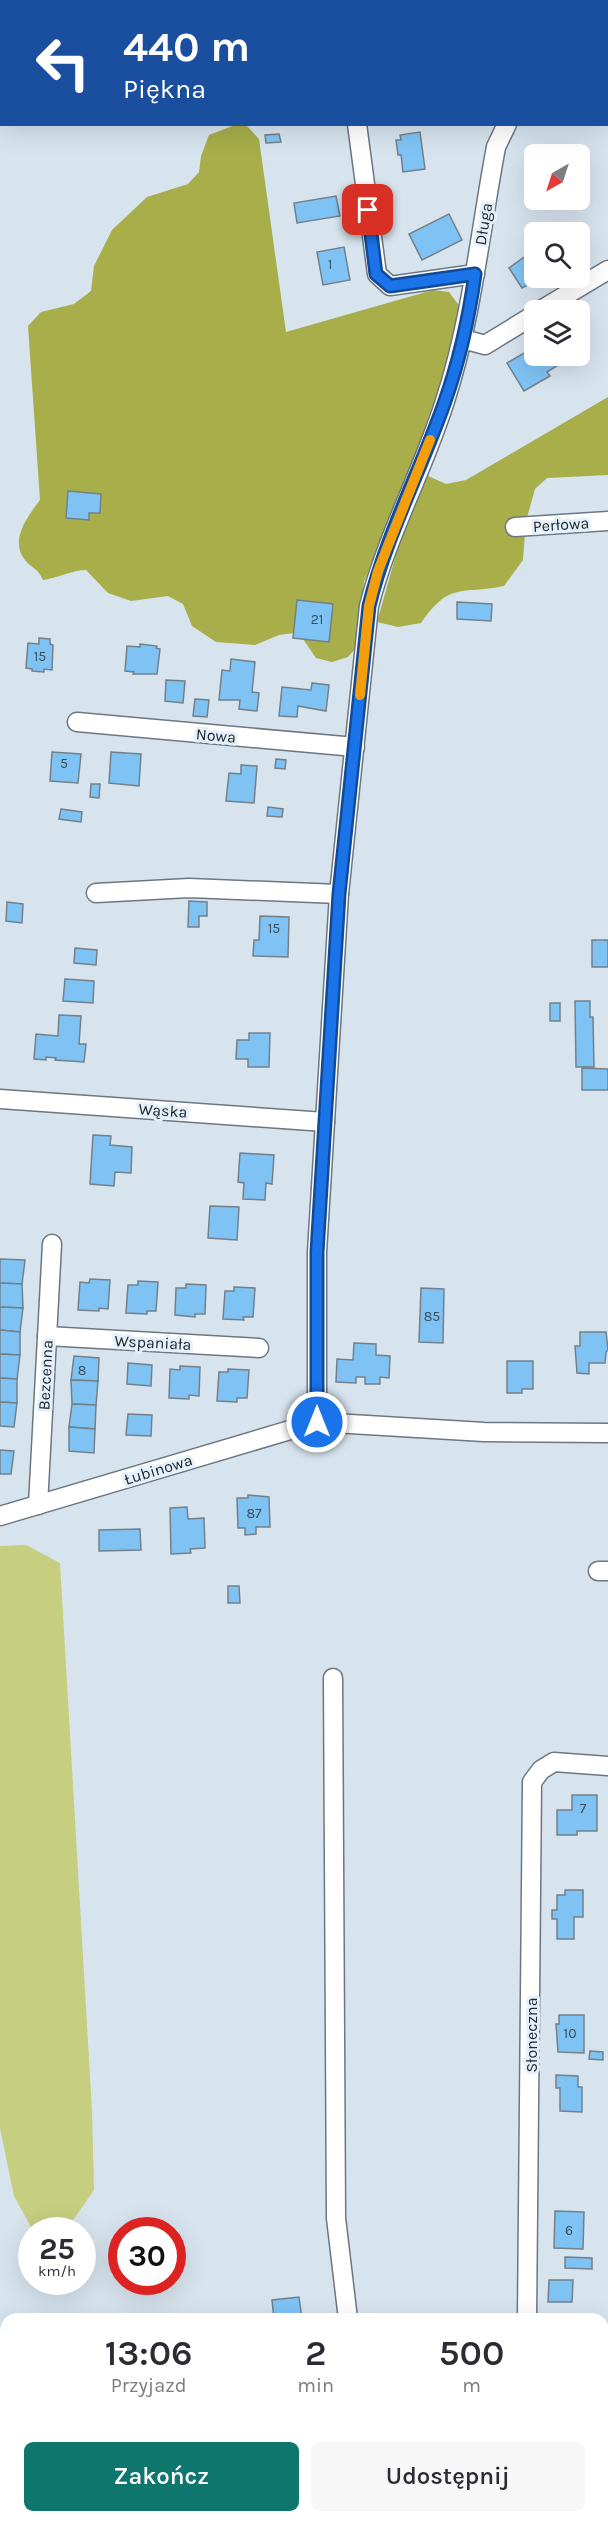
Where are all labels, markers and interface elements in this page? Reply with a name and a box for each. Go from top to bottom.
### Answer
text: 440 m [123,22,250,72]
icon: left [24,24,102,102]
text: Piękna [123,73,206,105]
north arrow [524,144,590,210]
map controls [524,144,590,366]
pin [342,184,393,235]
icon: arrive [351,193,384,226]
street label: Długa [471,202,496,247]
button: search [524,222,590,288]
house number: 1 [328,256,332,273]
button: layers [524,300,590,366]
street label: Perłowa [532,513,590,536]
house number: 21 [311,611,323,628]
house number: 15 [34,648,46,665]
street label: Nowa [195,724,237,747]
house number: 5 [60,755,68,772]
house number: 15 [268,920,280,937]
street label: Wąska [138,1099,188,1122]
house number: 85 [424,1308,440,1325]
street label: Wspaniała [114,1331,192,1354]
street label: Bezcenna [34,1339,57,1411]
house number: 8 [78,1362,86,1379]
position arrow [285,1390,349,1454]
street label: Łubinowa [122,1450,194,1489]
house number: 87 [246,1505,262,1522]
house number: 7 [580,1800,587,1817]
street label: Słoneczna [522,1997,541,2073]
house number: 10 [564,2025,576,2042]
speed limit sign: 30 [108,2217,186,2295]
house number: 6 [565,2222,573,2239]
text: 25 [39,2231,75,2267]
text: km/h [38,2262,76,2280]
text: 13:06 [105,2332,193,2374]
text: 2 [305,2332,326,2374]
text: 500 [439,2332,504,2374]
text: Przyjazd [111,2374,187,2397]
text: min [297,2374,334,2397]
text: m [462,2374,481,2397]
button: Zakończ [24,2442,299,2511]
button: Udostępnij [311,2442,585,2511]

